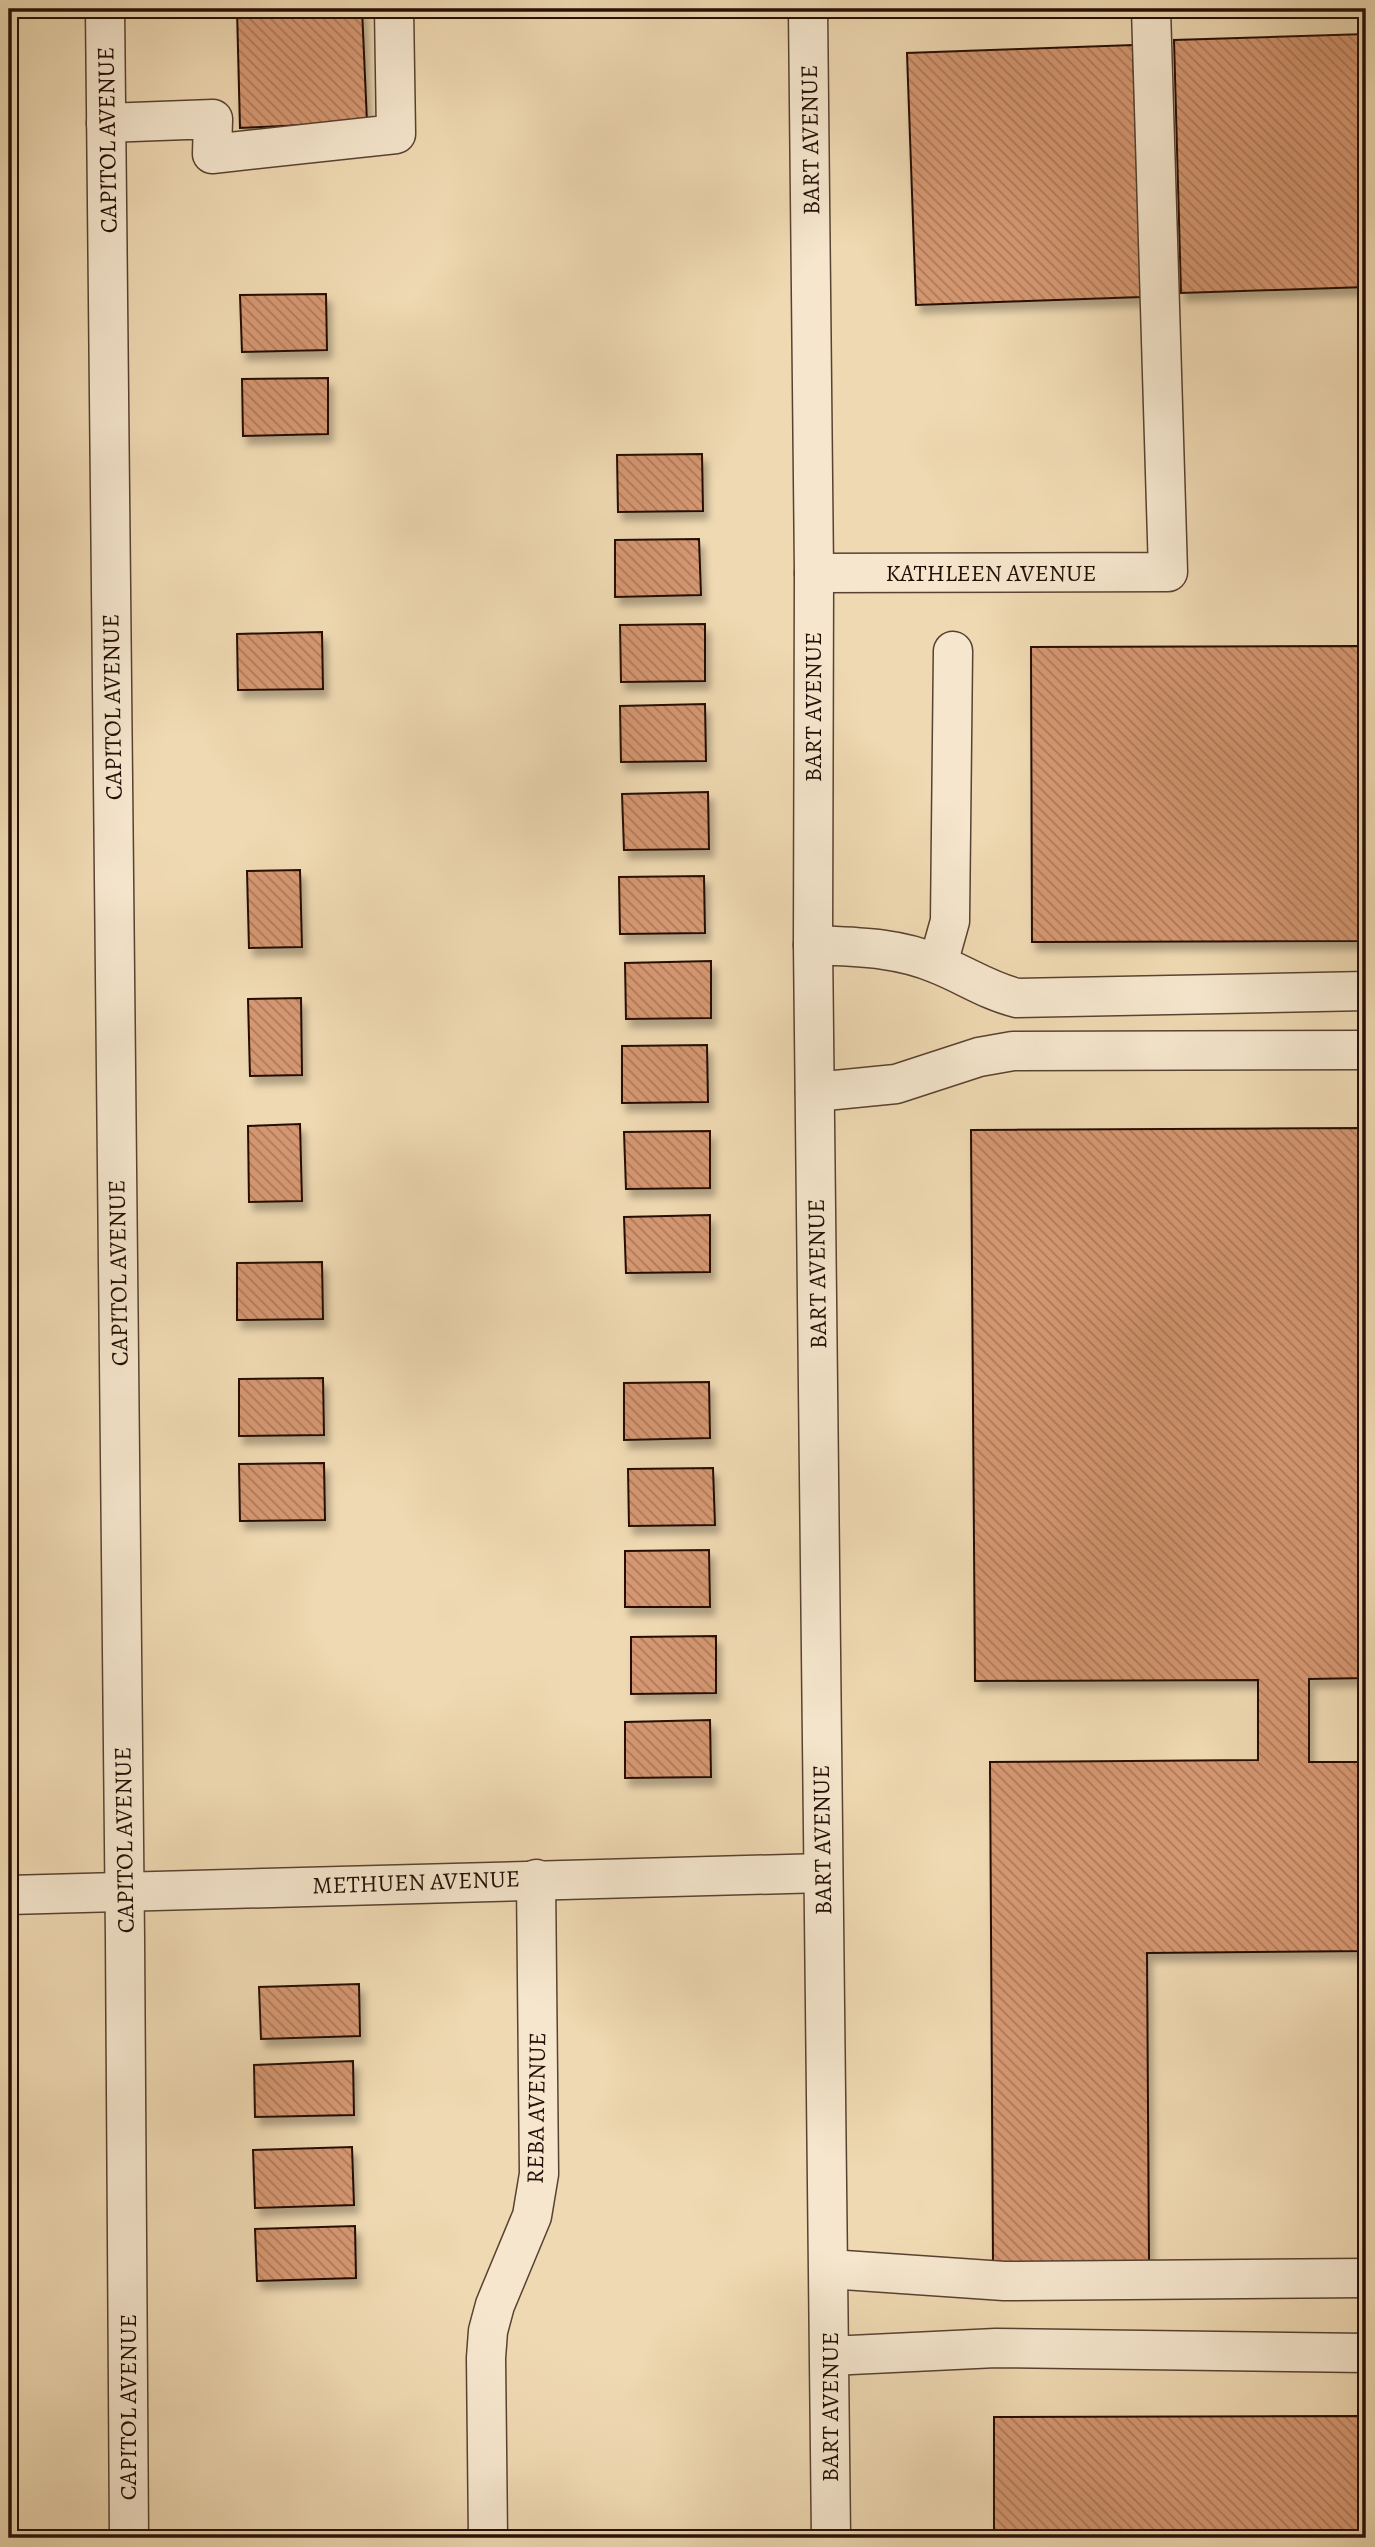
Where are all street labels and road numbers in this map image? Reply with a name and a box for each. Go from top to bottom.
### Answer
street label: CAPITOL AVENUE [89,47,125,233]
street label: BART AVENUE [793,64,827,216]
street label: KATHLEEN AVENUE [886,557,1096,589]
street label: CAPITOL AVENUE [94,614,130,800]
street label: BART AVENUE [797,632,829,782]
street label: CAPITOL AVENUE [100,1180,136,1366]
street label: BART AVENUE [800,1198,834,1350]
street label: CAPITOL AVENUE [106,1747,142,1933]
street label: BART AVENUE [805,1764,839,1916]
street label: METHUEN AVENUE [312,1862,520,1902]
street label: REBA AVENUE [519,2032,553,2184]
street label: CAPITOL AVENUE [112,2314,144,2500]
street label: BART AVENUE [814,2332,846,2482]

